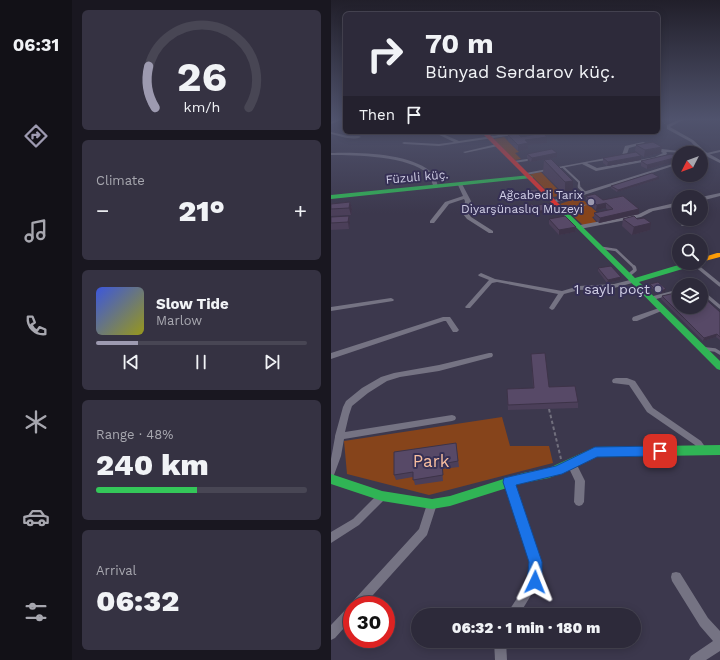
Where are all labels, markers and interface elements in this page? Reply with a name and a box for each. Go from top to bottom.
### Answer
text: 70 m [425,27,494,60]
icon: right [359,28,411,80]
text: 06:31 [13,34,59,55]
text: 26 [176,52,227,101]
text: Bünyad Sərdarov küç. [425,61,615,82]
text: km/h [183,99,220,115]
icon: arrive [403,104,425,126]
text: Then [359,106,395,124]
icon: directions [22,122,50,150]
north arrow [672,146,708,182]
map controls [672,146,708,314]
street label: Füzuli küç. [385,167,449,187]
text: Climate [96,173,145,188]
place label: Ağcabədi Tarix Diyarşünaslıq Muzeyi [461,188,583,216]
button: sound [672,190,708,226]
text: 21° [178,193,225,228]
marker: Ağcabədi Tarix Diyarşünaslıq Muzeyi [586,197,596,207]
text: − [96,198,109,223]
text: + [294,198,307,223]
icon: music [22,217,50,245]
button: search [672,234,708,270]
button: layers [672,278,708,314]
place label: 1 saylı poçt [574,281,650,297]
marker: 1 saylı poçt [653,284,663,294]
text: Slow Tide [156,295,229,313]
icon: phone [22,312,50,340]
text: Marlow [156,313,202,328]
icon: previous [120,351,142,373]
icon: pause [190,351,212,373]
icon: next [261,351,283,373]
icon: climate [22,408,50,436]
text: Range · 48% [96,427,173,442]
pin [643,434,677,468]
icon: arrive [649,440,671,462]
text: 240 km [96,447,209,482]
park label: Park [413,451,450,471]
icon: car [22,503,50,531]
position arrow [514,561,556,603]
text: Arrival [96,563,137,578]
text: 06:32 [96,583,179,618]
speed limit sign: 30 [343,596,395,648]
icon: filters [22,598,50,626]
text: 06:32 · 1 min · 180 m [452,619,600,637]

